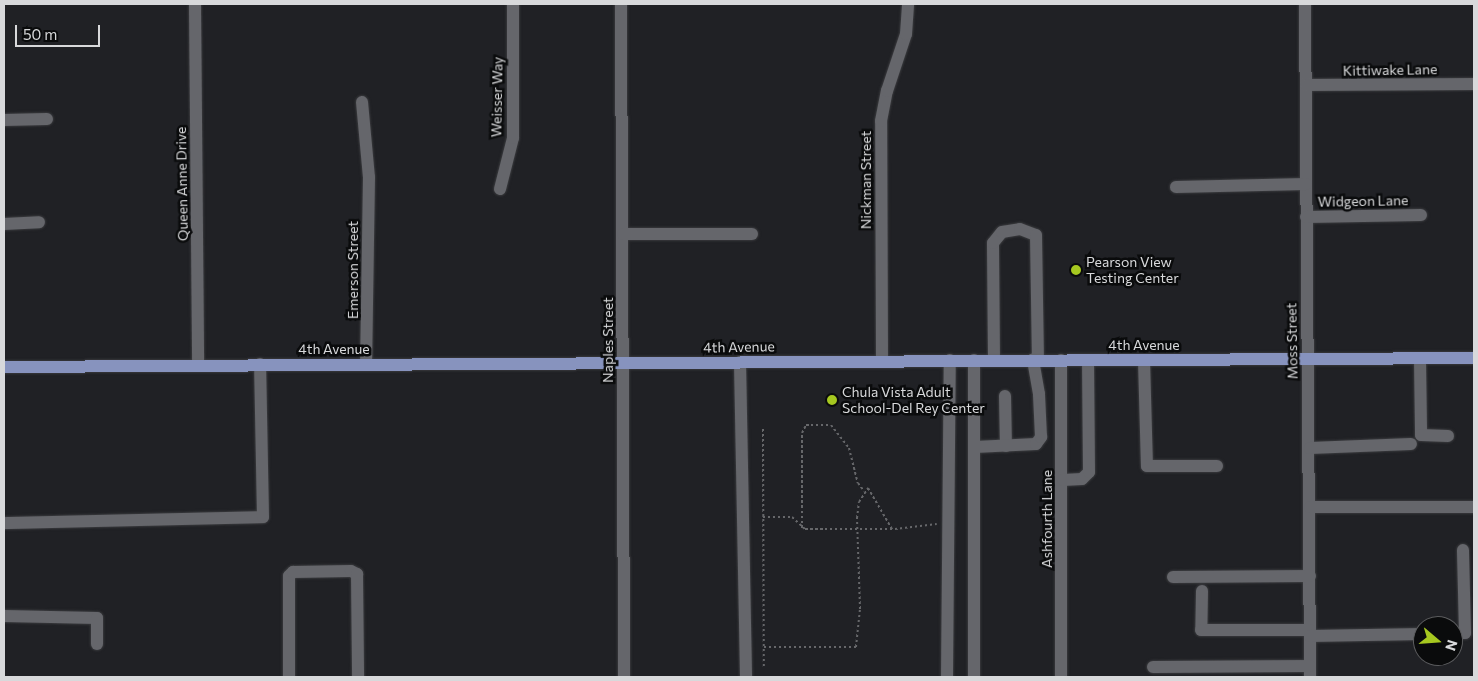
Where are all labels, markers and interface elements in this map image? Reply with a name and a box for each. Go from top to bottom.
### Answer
scale bar [18,15,102,47]
text: 50 m [23,25,57,43]
street label: Weisser Way [488,57,506,137]
street label: Kittiwake Lane [1343,61,1437,79]
street label: Queen Anne Drive [173,127,191,241]
street label: Nickman Street [858,131,874,229]
street label: Widgeon Lane [1318,192,1408,210]
street label: Emerson Street [345,221,361,319]
place label: Pearson View Testing Center [1086,254,1179,286]
marker: Pearson View Testing Center [1070,264,1082,276]
street label: Naples Street [600,297,616,383]
street label: Moss Street [1283,303,1301,379]
street label: 4th Avenue [1108,337,1180,353]
street label: 4th Avenue [703,338,775,356]
street label: 4th Avenue [298,341,370,357]
place label: Chula Vista Adult School-Del Rey Center [842,384,985,417]
marker: Chula Vista Adult School-Del Rey Center [826,394,838,406]
street label: Ashfourth Lane [1039,470,1055,568]
north arrow [1413,616,1463,666]
text: N [1442,638,1461,653]

